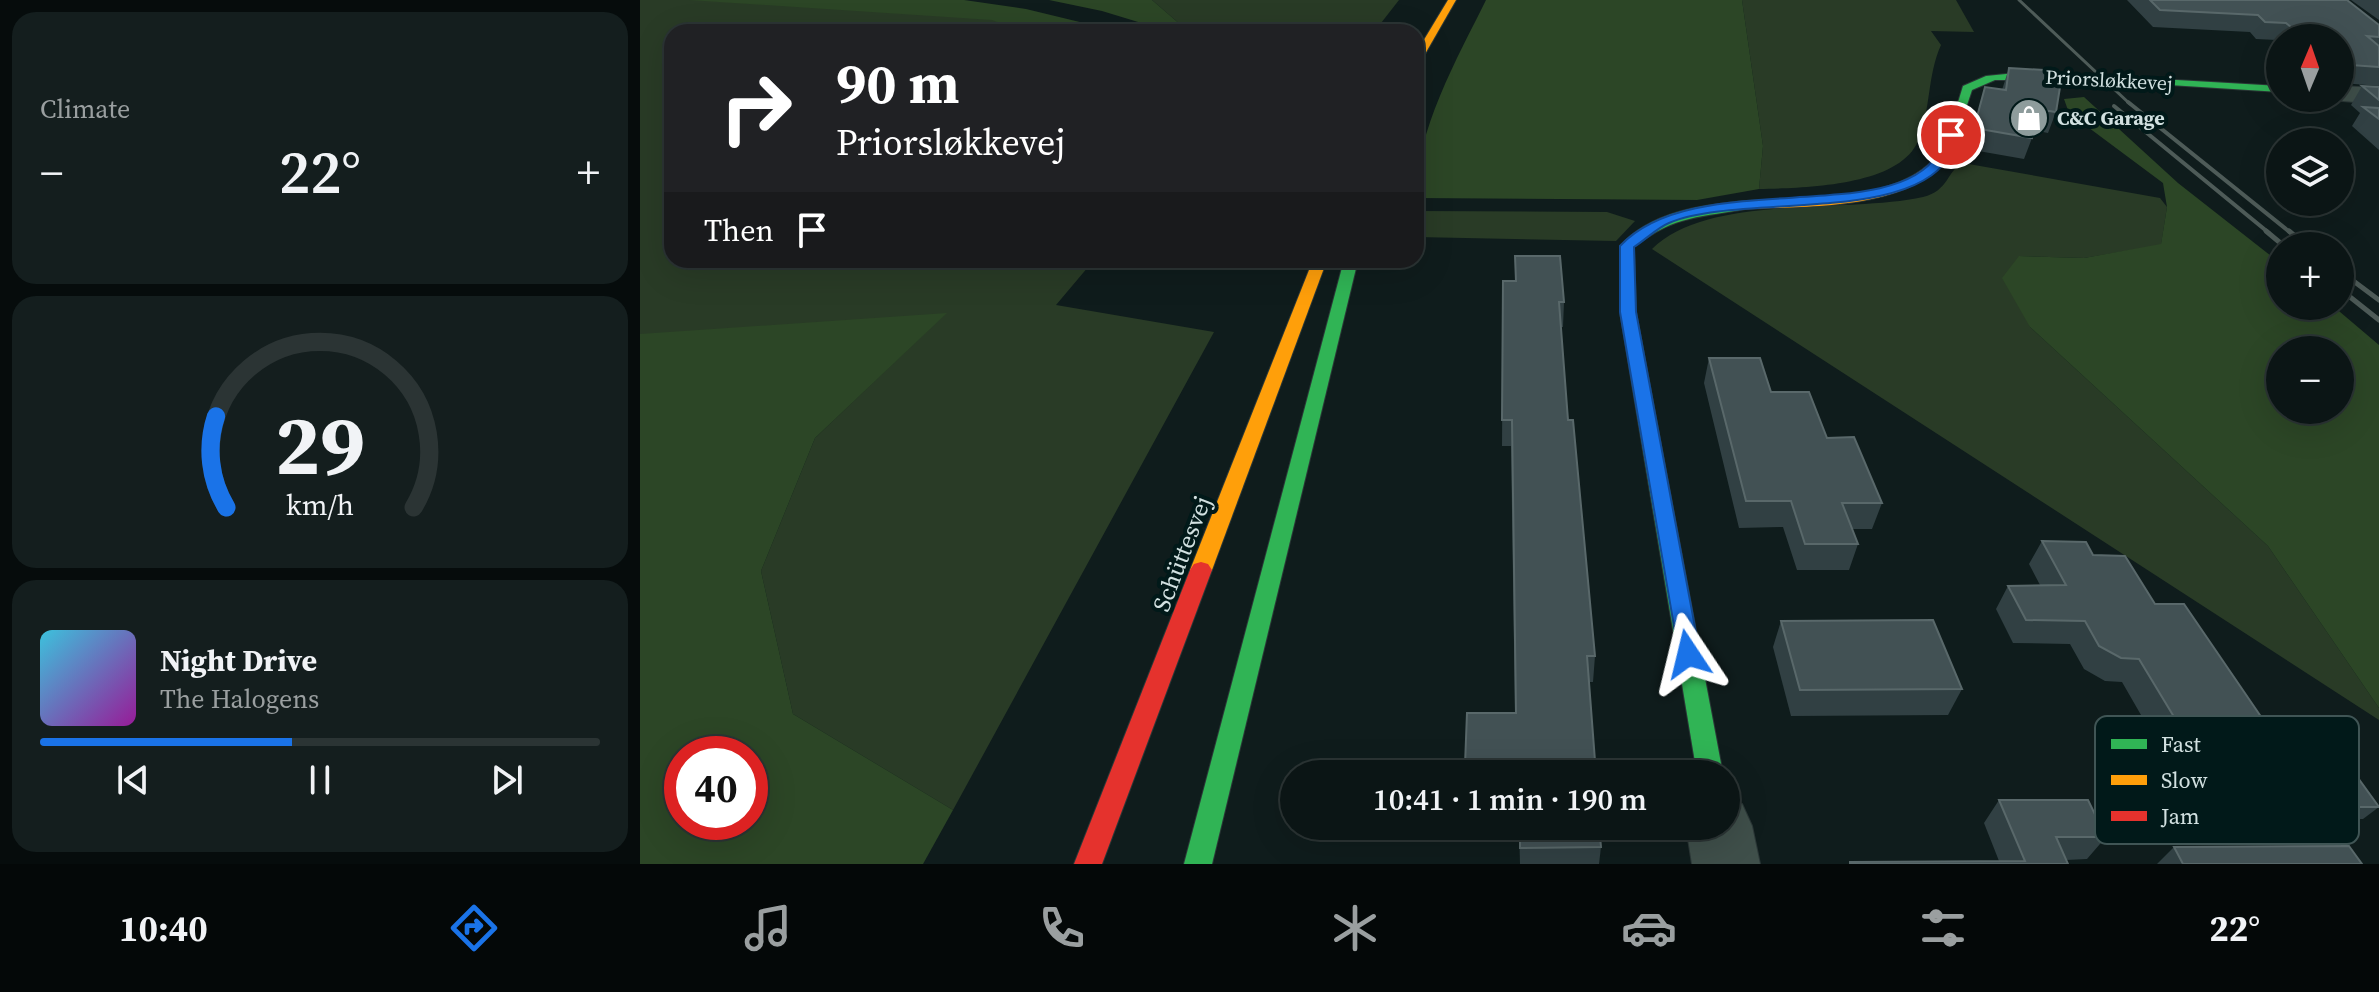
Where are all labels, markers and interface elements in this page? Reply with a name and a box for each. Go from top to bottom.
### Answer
north arrow [2266,24,2354,112]
map controls [2266,24,2354,424]
text: 90 m [836,45,959,122]
icon: right [704,56,808,160]
street label: Priorsløkkevej [2045,63,2173,97]
text: Climate [40,91,130,127]
shop icon: C&C Garage [2008,97,2050,139]
pin [1917,101,1985,169]
place label: C&C Garage [2057,104,2165,132]
icon: arrive [1929,113,1973,157]
text: Priorsløkkevej [836,118,1065,167]
button: layers [2266,128,2354,216]
text: 22° [279,131,361,213]
text: − [40,142,63,203]
text: + [577,142,600,203]
icon: arrive [790,208,834,252]
text: Then [704,210,774,251]
button: + [2266,232,2354,320]
button: − [2266,336,2354,424]
text: 29 [275,388,365,502]
text: km/h [286,485,354,525]
street label: Schüttesvej [1144,491,1219,616]
position arrow [1646,612,1730,696]
text: Night Drive [160,640,317,681]
text: The Halogens [160,681,319,717]
legend [2095,716,2359,844]
text: Fast [2161,729,2202,759]
speed limit sign: 40 [664,736,768,840]
icon: previous [111,758,155,802]
icon: pause [298,758,342,802]
icon: next [485,758,529,802]
text: Slow [2161,765,2208,795]
text: 10:41 · 1 min · 190 m [1373,779,1647,820]
text: Jam [2160,801,2200,831]
icon: directions [446,900,502,956]
icon: music [740,900,796,956]
icon: phone [1034,900,1090,956]
icon: climate [1327,900,1383,956]
icon: car [1621,900,1677,956]
icon: filters [1915,900,1971,956]
text: 10:40 [119,904,208,953]
text: 22° [2209,904,2260,953]

